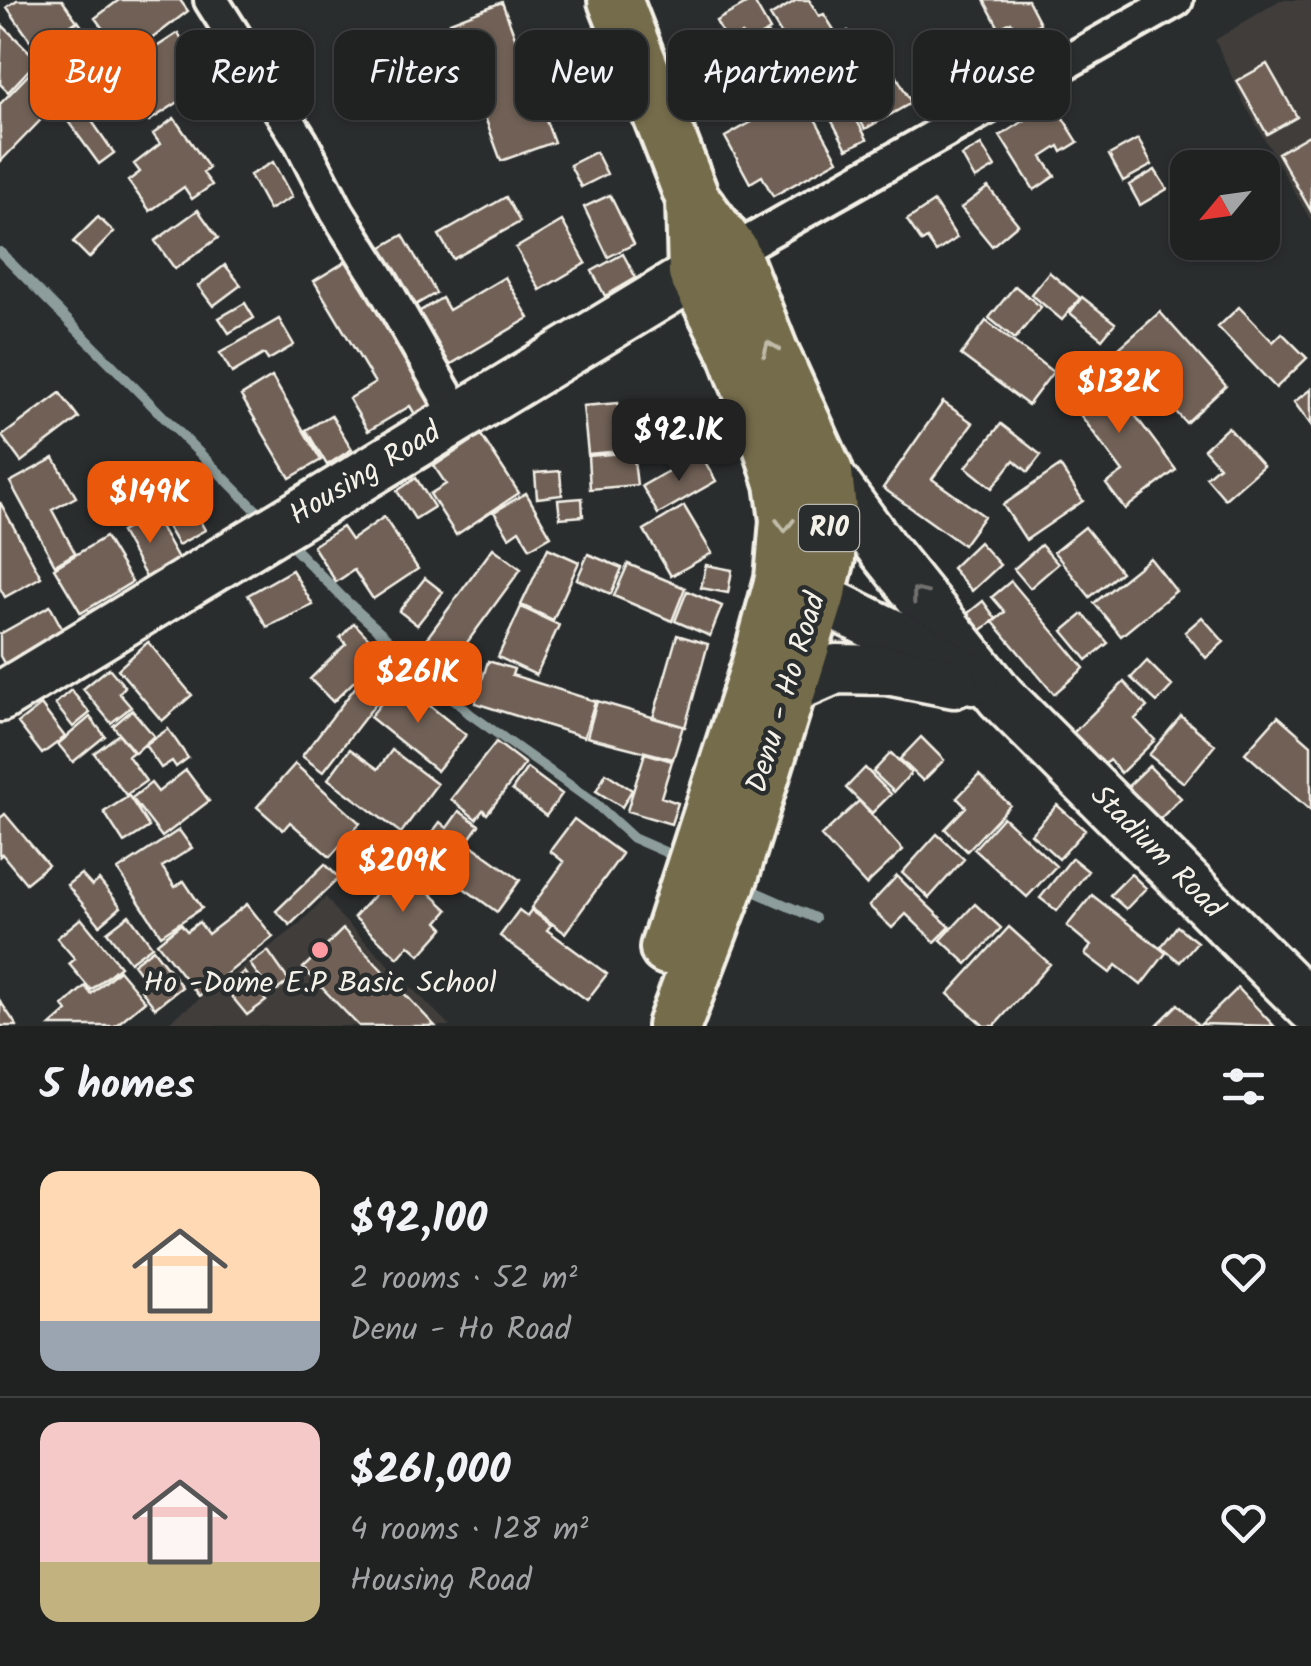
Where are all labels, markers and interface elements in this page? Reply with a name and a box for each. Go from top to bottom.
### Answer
chip: Buy [30,30,156,120]
chip: Rent [176,30,314,120]
chip: Filters [334,30,495,120]
chip: New [515,30,648,120]
chip: Apartment [668,30,893,120]
chip: House [913,30,1070,120]
north arrow [1170,150,1280,260]
map controls [1170,150,1280,260]
one-way arrow [762,340,782,358]
pin: $132K [1049,351,1189,436]
text: $132K [1077,358,1161,409]
pin: $92.1K [598,399,760,484]
text: $92.1K [634,406,724,457]
street label: Housing Road [280,409,452,539]
pin: $149K [80,461,220,546]
text: $149K [109,468,191,519]
road number: R10 [799,505,859,551]
one-way arrow [774,518,796,533]
street label: Denu - Ho Road [734,586,841,799]
one-way arrow [912,588,930,606]
pin: $261K [348,641,488,726]
text: $261K [376,648,460,699]
street label: Stadium Road [1078,774,1236,932]
pin: $209K [333,830,473,915]
text: $209K [358,837,448,888]
marker: Ho -Dome E.P Basic School [309,939,331,961]
place label: Ho -Dome E.P Basic School [143,960,497,1008]
text: 5 homes [40,1053,195,1120]
icon: filters [1216,1059,1271,1114]
text: $92,100 [350,1187,487,1254]
icon: home [120,1211,240,1331]
icon: heart [1216,1244,1271,1299]
text: 2 rooms · 52 m² [350,1254,577,1305]
text: Denu - Ho Road [350,1305,571,1356]
text: $261,000 [350,1438,510,1505]
icon: home [120,1462,240,1582]
icon: heart [1216,1495,1271,1550]
text: 4 rooms · 128 m² [350,1505,588,1556]
text: Housing Road [350,1556,532,1607]

